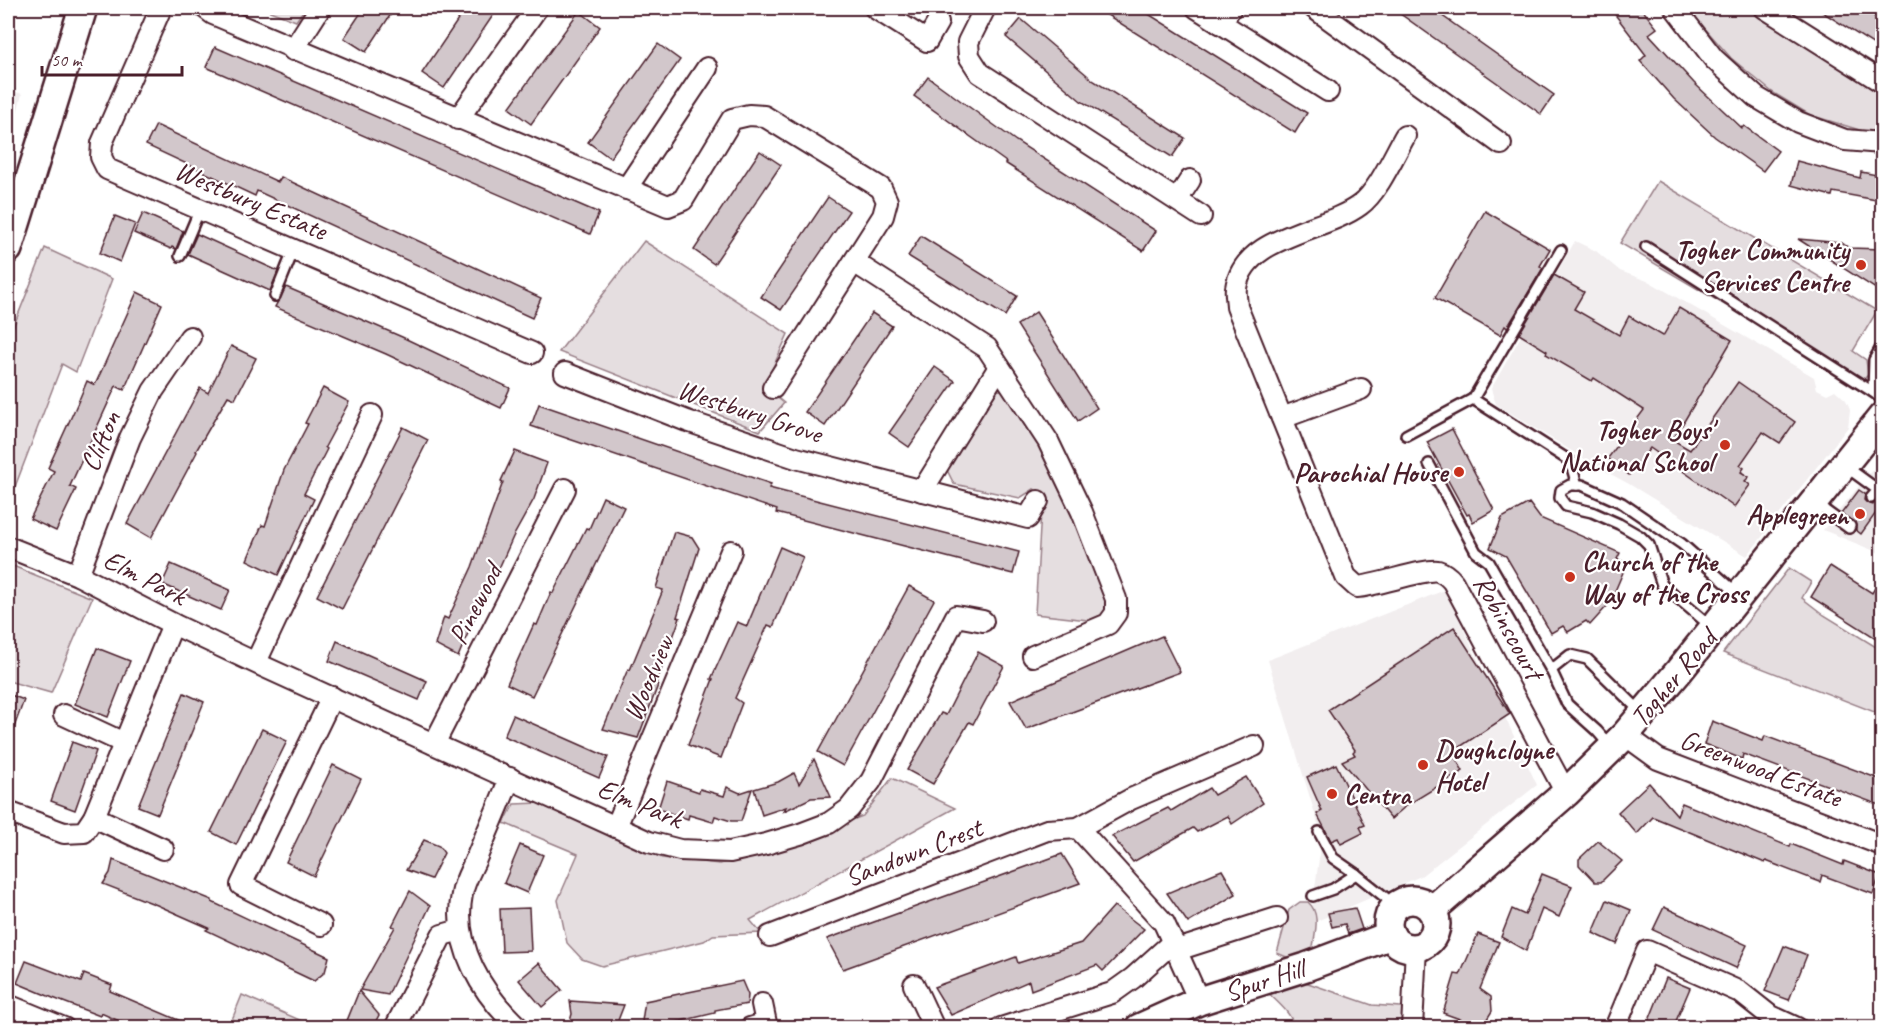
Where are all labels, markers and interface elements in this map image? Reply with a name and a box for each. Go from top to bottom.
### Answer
scale bar [42,39,182,77]
text: 50 m [51,49,84,71]
street label: Westbury Estate [170,152,334,248]
place label: Togher Community Services Centre [1675,232,1852,299]
marker: Togher Community Services Centre [1854,258,1868,272]
street label: Westbury Grove [674,371,828,451]
street label: Clifton [72,405,128,476]
place label: Togher Boys' National School [1559,412,1719,479]
marker: Togher Boys' National School [1718,438,1732,452]
place label: Parochial House [1294,455,1450,490]
marker: Parochial House [1452,465,1466,479]
place label: Applegreen [1746,497,1850,532]
marker: Applegreen [1853,507,1867,521]
street label: Elm Park [98,541,195,614]
place label: Church of the Way of the Cross [1582,544,1751,611]
street label: Pinewood [440,554,512,650]
street label: Robinscourt [1466,569,1554,688]
marker: Church of the Way of the Cross [1563,570,1577,584]
street label: Togher Road [1622,619,1726,734]
street label: Woodview [615,628,682,726]
street label: Greenwood Estate [1675,721,1848,815]
place label: Doughcloyne Hotel [1435,732,1556,799]
marker: Doughcloyne Hotel [1416,758,1430,772]
street label: Elm Park [593,770,690,837]
place label: Centra [1344,777,1413,812]
marker: Centra [1325,787,1339,801]
street label: Sandown Crest [839,809,989,894]
street label: Spur Hill [1220,949,1313,1009]

